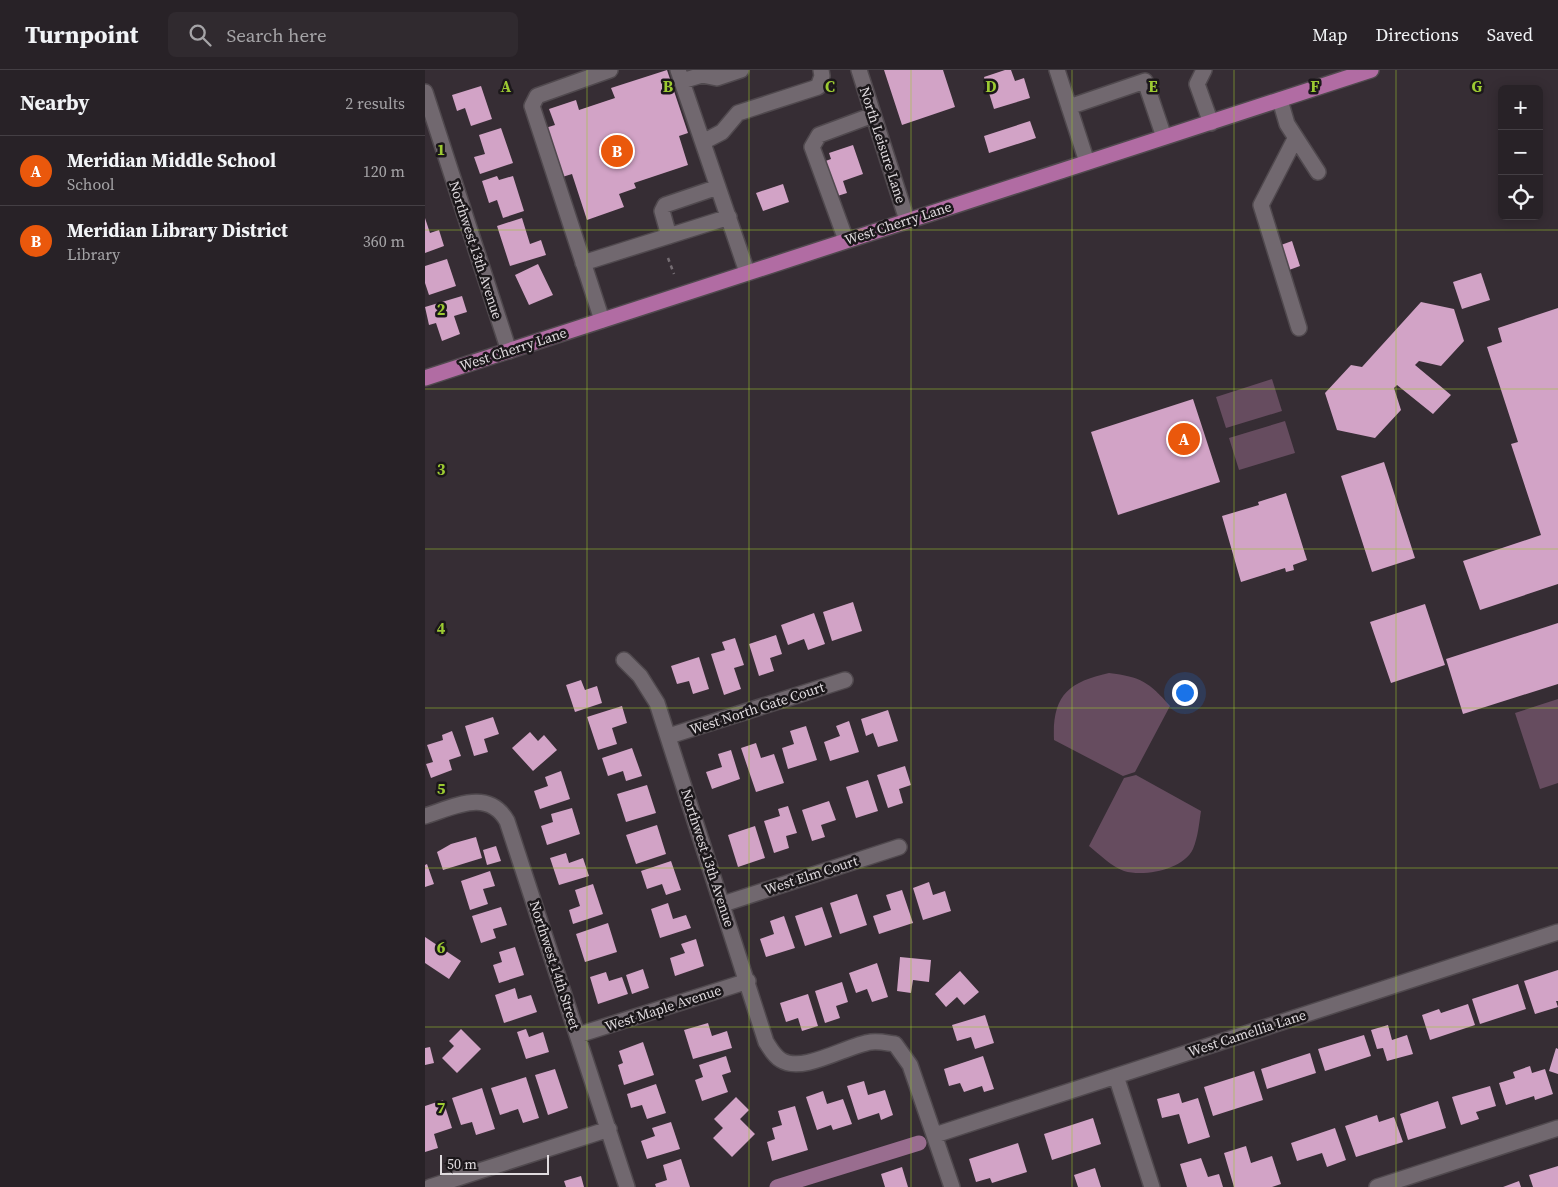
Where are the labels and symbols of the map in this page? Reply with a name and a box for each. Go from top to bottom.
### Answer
text: A [501,75,512,97]
text: B [663,75,674,97]
text: C [825,75,835,97]
text: D [985,75,997,97]
text: E [1148,75,1158,97]
text: F [1310,75,1320,97]
text: G [1472,75,1483,97]
street label: North Leisure Lane [855,84,911,206]
pin: B [601,132,633,170]
text: 1 [437,138,445,160]
street label: Northwest 13th Avenue [444,178,508,322]
street label: West Cherry Lane [842,196,954,250]
text: 2 [437,298,446,320]
street label: West Cherry Lane [457,322,569,376]
pin: A [1168,420,1200,458]
text: 3 [437,458,446,480]
text: 4 [437,617,446,639]
street label: West North Gate Court [687,677,827,739]
your location [1172,680,1198,706]
text: 5 [437,777,446,799]
street label: Northwest 13th Avenue [676,786,740,930]
street label: West Elm Court [762,850,861,900]
street label: Northwest 14th Street [525,898,585,1032]
text: 6 [437,936,446,958]
street label: West Maple Avenue [602,980,724,1036]
street label: West Camellia Lane [1185,1004,1309,1062]
text: 7 [437,1096,446,1118]
scale bar [440,1152,549,1175]

